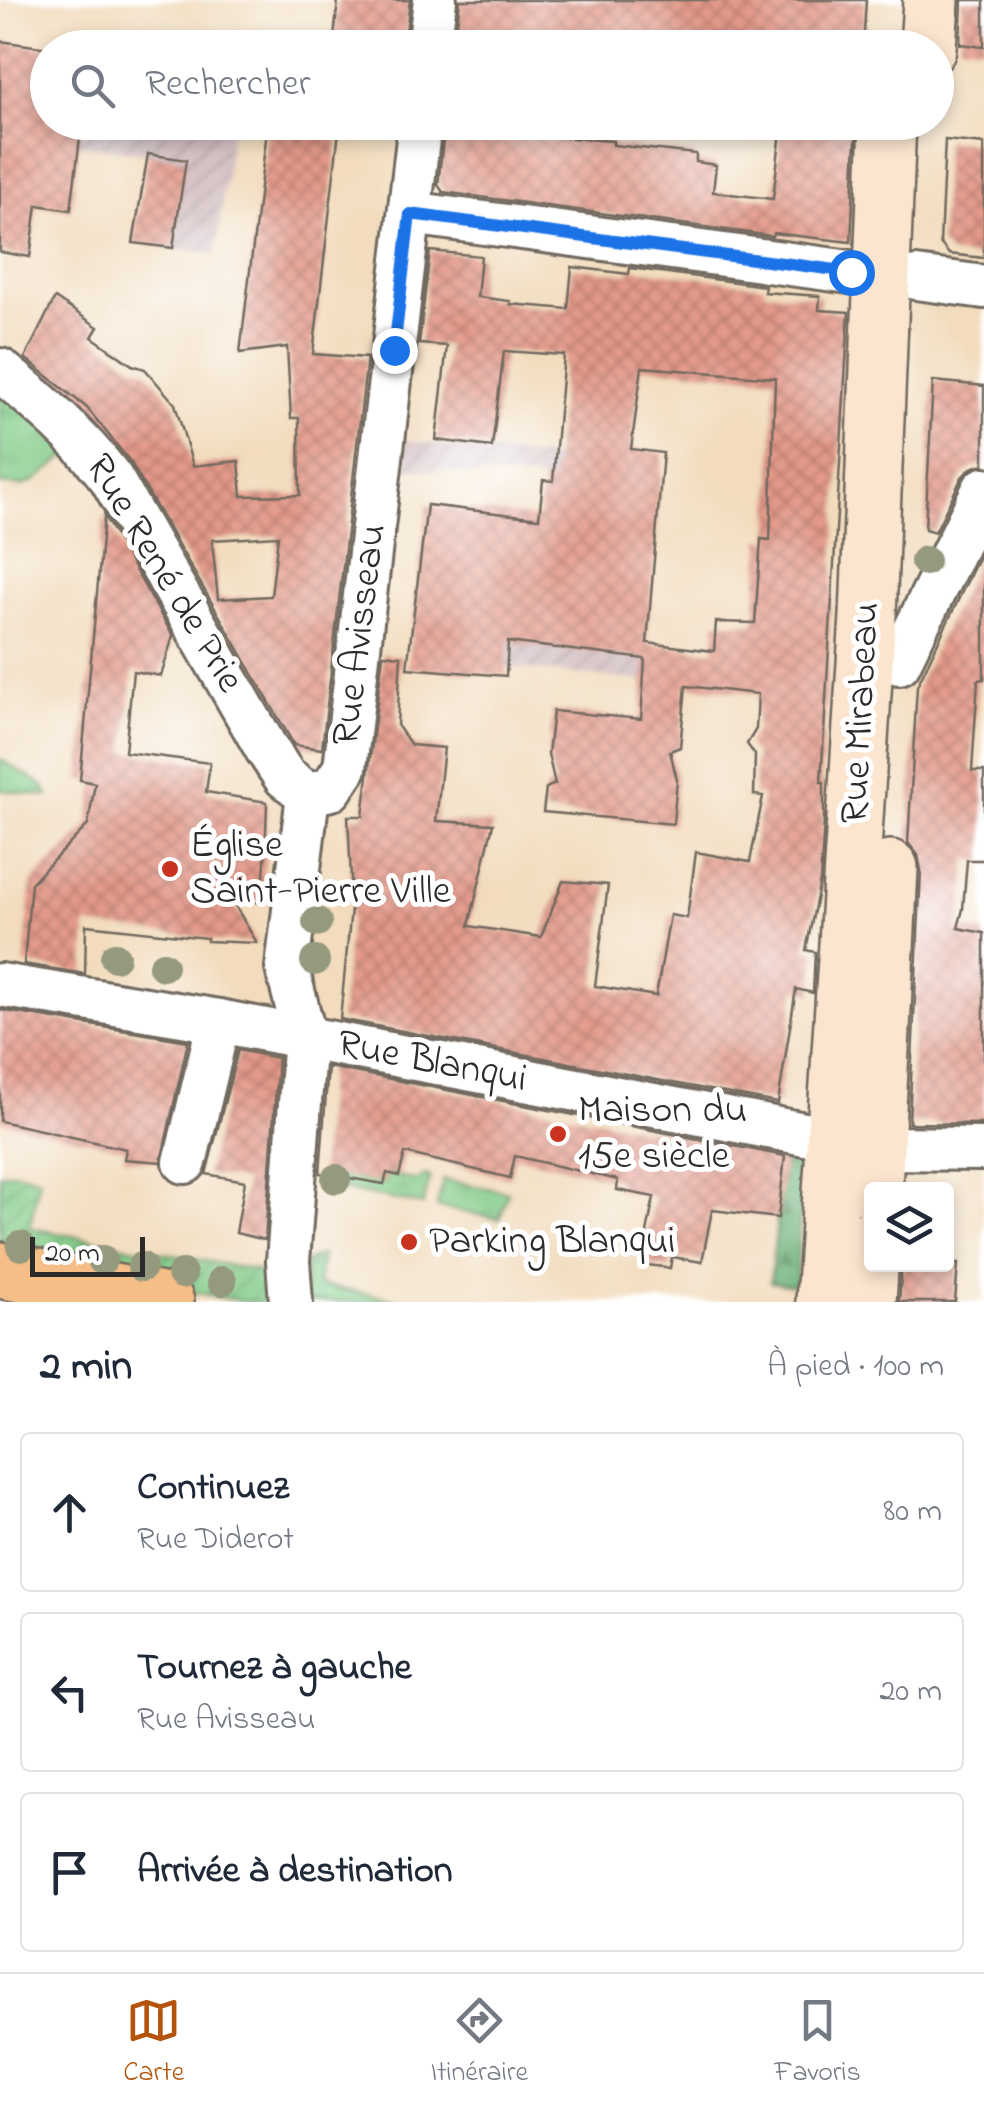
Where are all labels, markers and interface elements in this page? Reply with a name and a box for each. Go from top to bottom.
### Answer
search box [30,30,954,140]
text: Rechercher [145,57,311,113]
icon: search [65,58,120,113]
route start [829,250,875,296]
route end [372,328,418,374]
street label: Rue René de Prie [68,443,258,705]
street label: Rue Avisseau [318,521,404,749]
street label: Rue Mirabeau [827,601,897,825]
place label: Église Saint-Pierre Ville [190,817,451,922]
marker: Église Saint-Pierre Ville [159,858,181,880]
street label: Rue Blanqui [332,1016,532,1110]
place label: Maison du 15e siècle [578,1082,747,1187]
marker: Maison du 15e siècle [547,1123,569,1145]
map controls [864,1182,954,1272]
button: layers [864,1182,954,1272]
place label: Parking Blanqui [429,1213,675,1272]
marker: Parking Blanqui [398,1231,420,1253]
scale bar [30,1232,145,1276]
text: 20 m [45,1234,100,1275]
text: 2 min [40,1337,132,1398]
text: À pied · 100 m [767,1344,944,1391]
text: Continuez [137,1461,289,1517]
icon: ahead [42,1485,97,1540]
text: 80 m [883,1489,942,1536]
text: Rue Diderot [137,1517,294,1564]
text: Tournez à gauche [137,1641,412,1697]
icon: left [42,1665,97,1720]
text: 20 m [879,1669,942,1716]
text: Rue Avisseau [137,1697,315,1744]
text: Arrivée à destination [137,1844,452,1900]
icon: arrive [42,1845,97,1900]
tab: Carte [123,1993,184,2094]
tab: Itinéraire [431,1993,528,2094]
tab: Favoris [774,1993,861,2094]

